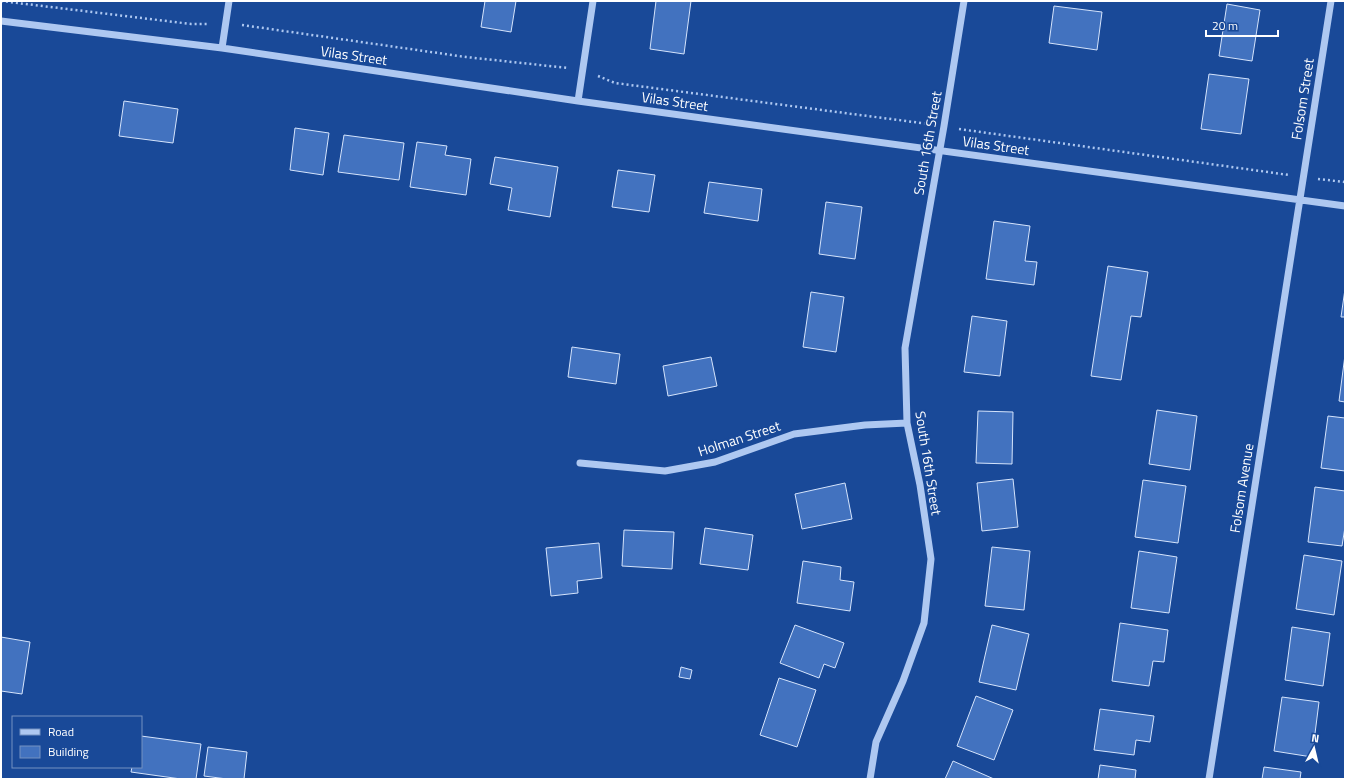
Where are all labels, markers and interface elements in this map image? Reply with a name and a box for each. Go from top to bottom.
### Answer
scale bar [1206,12,1278,38]
text: 20 m [1212,16,1238,35]
street label: Vilas Street [319,40,389,70]
street label: Folsom Street [1285,57,1319,141]
street label: Vilas Street [640,86,710,116]
street label: South 16th Street [908,89,946,197]
street label: Vilas Street [961,130,1031,160]
street label: South 16th Street [910,409,948,517]
street label: Holman Street [695,415,783,461]
street label: Folsom Avenue [1224,442,1258,534]
legend [12,716,142,768]
text: Road [48,722,74,741]
north arrow [1294,728,1334,768]
text: N [1311,730,1320,747]
text: Building [48,742,89,761]

